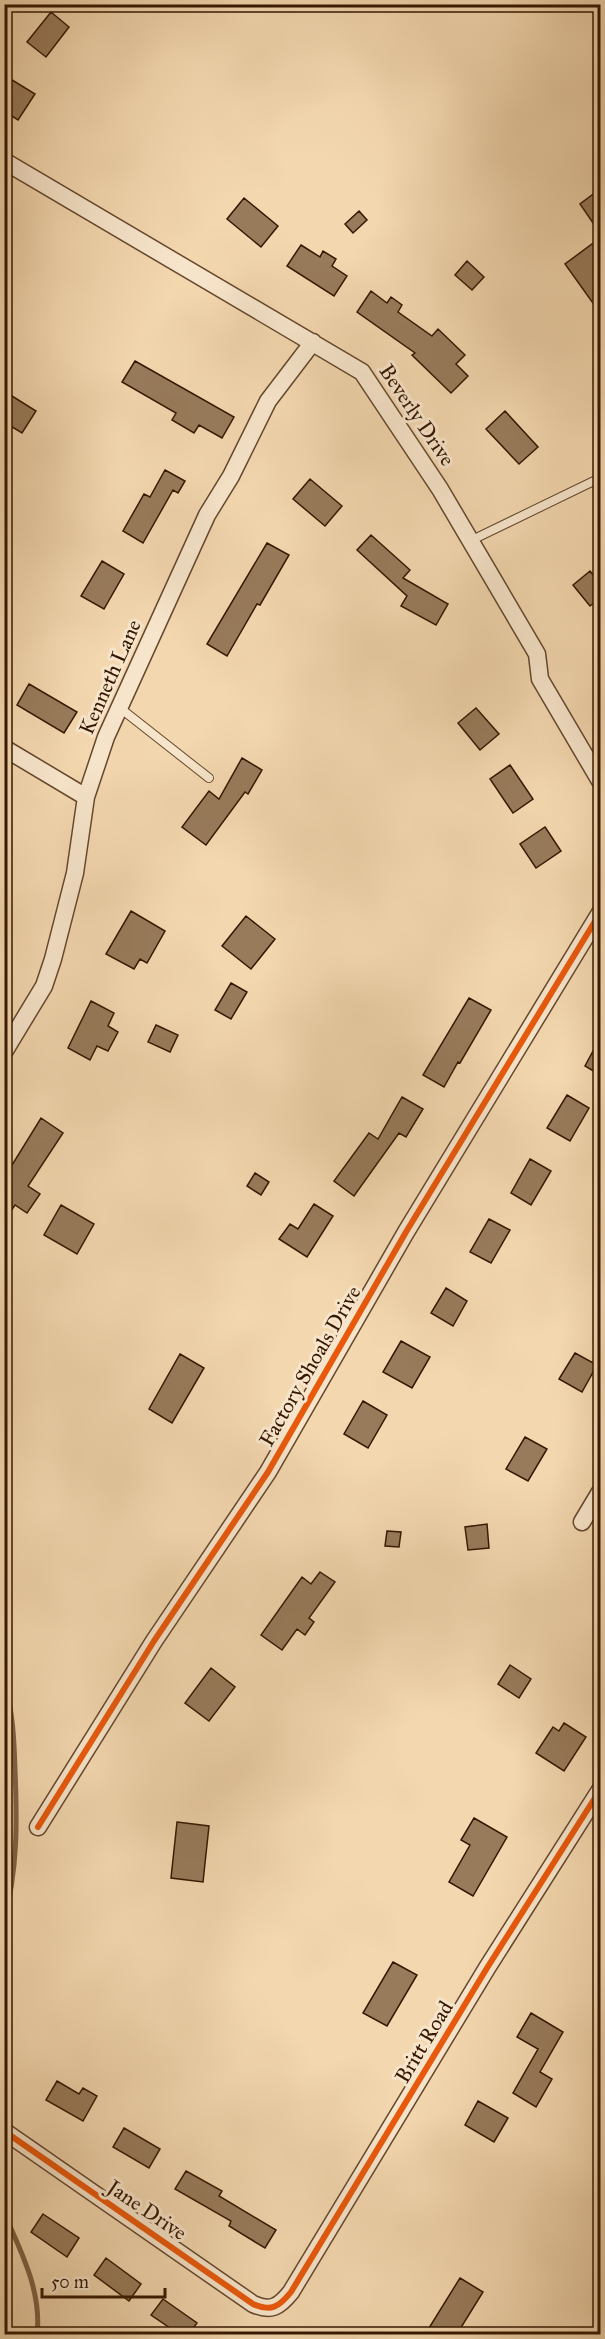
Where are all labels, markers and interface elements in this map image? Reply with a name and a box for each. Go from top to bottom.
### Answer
street label: Beverly Drive [373,359,461,471]
street label: Kenneth Lane [73,615,147,738]
street label: Factory Shoals Drive [253,1281,367,1451]
street label: Britt Road [389,1996,459,2088]
street label: Jane Drive [101,2173,192,2246]
scale bar [42,2261,165,2299]
text: 50 m [51,2271,89,2293]

